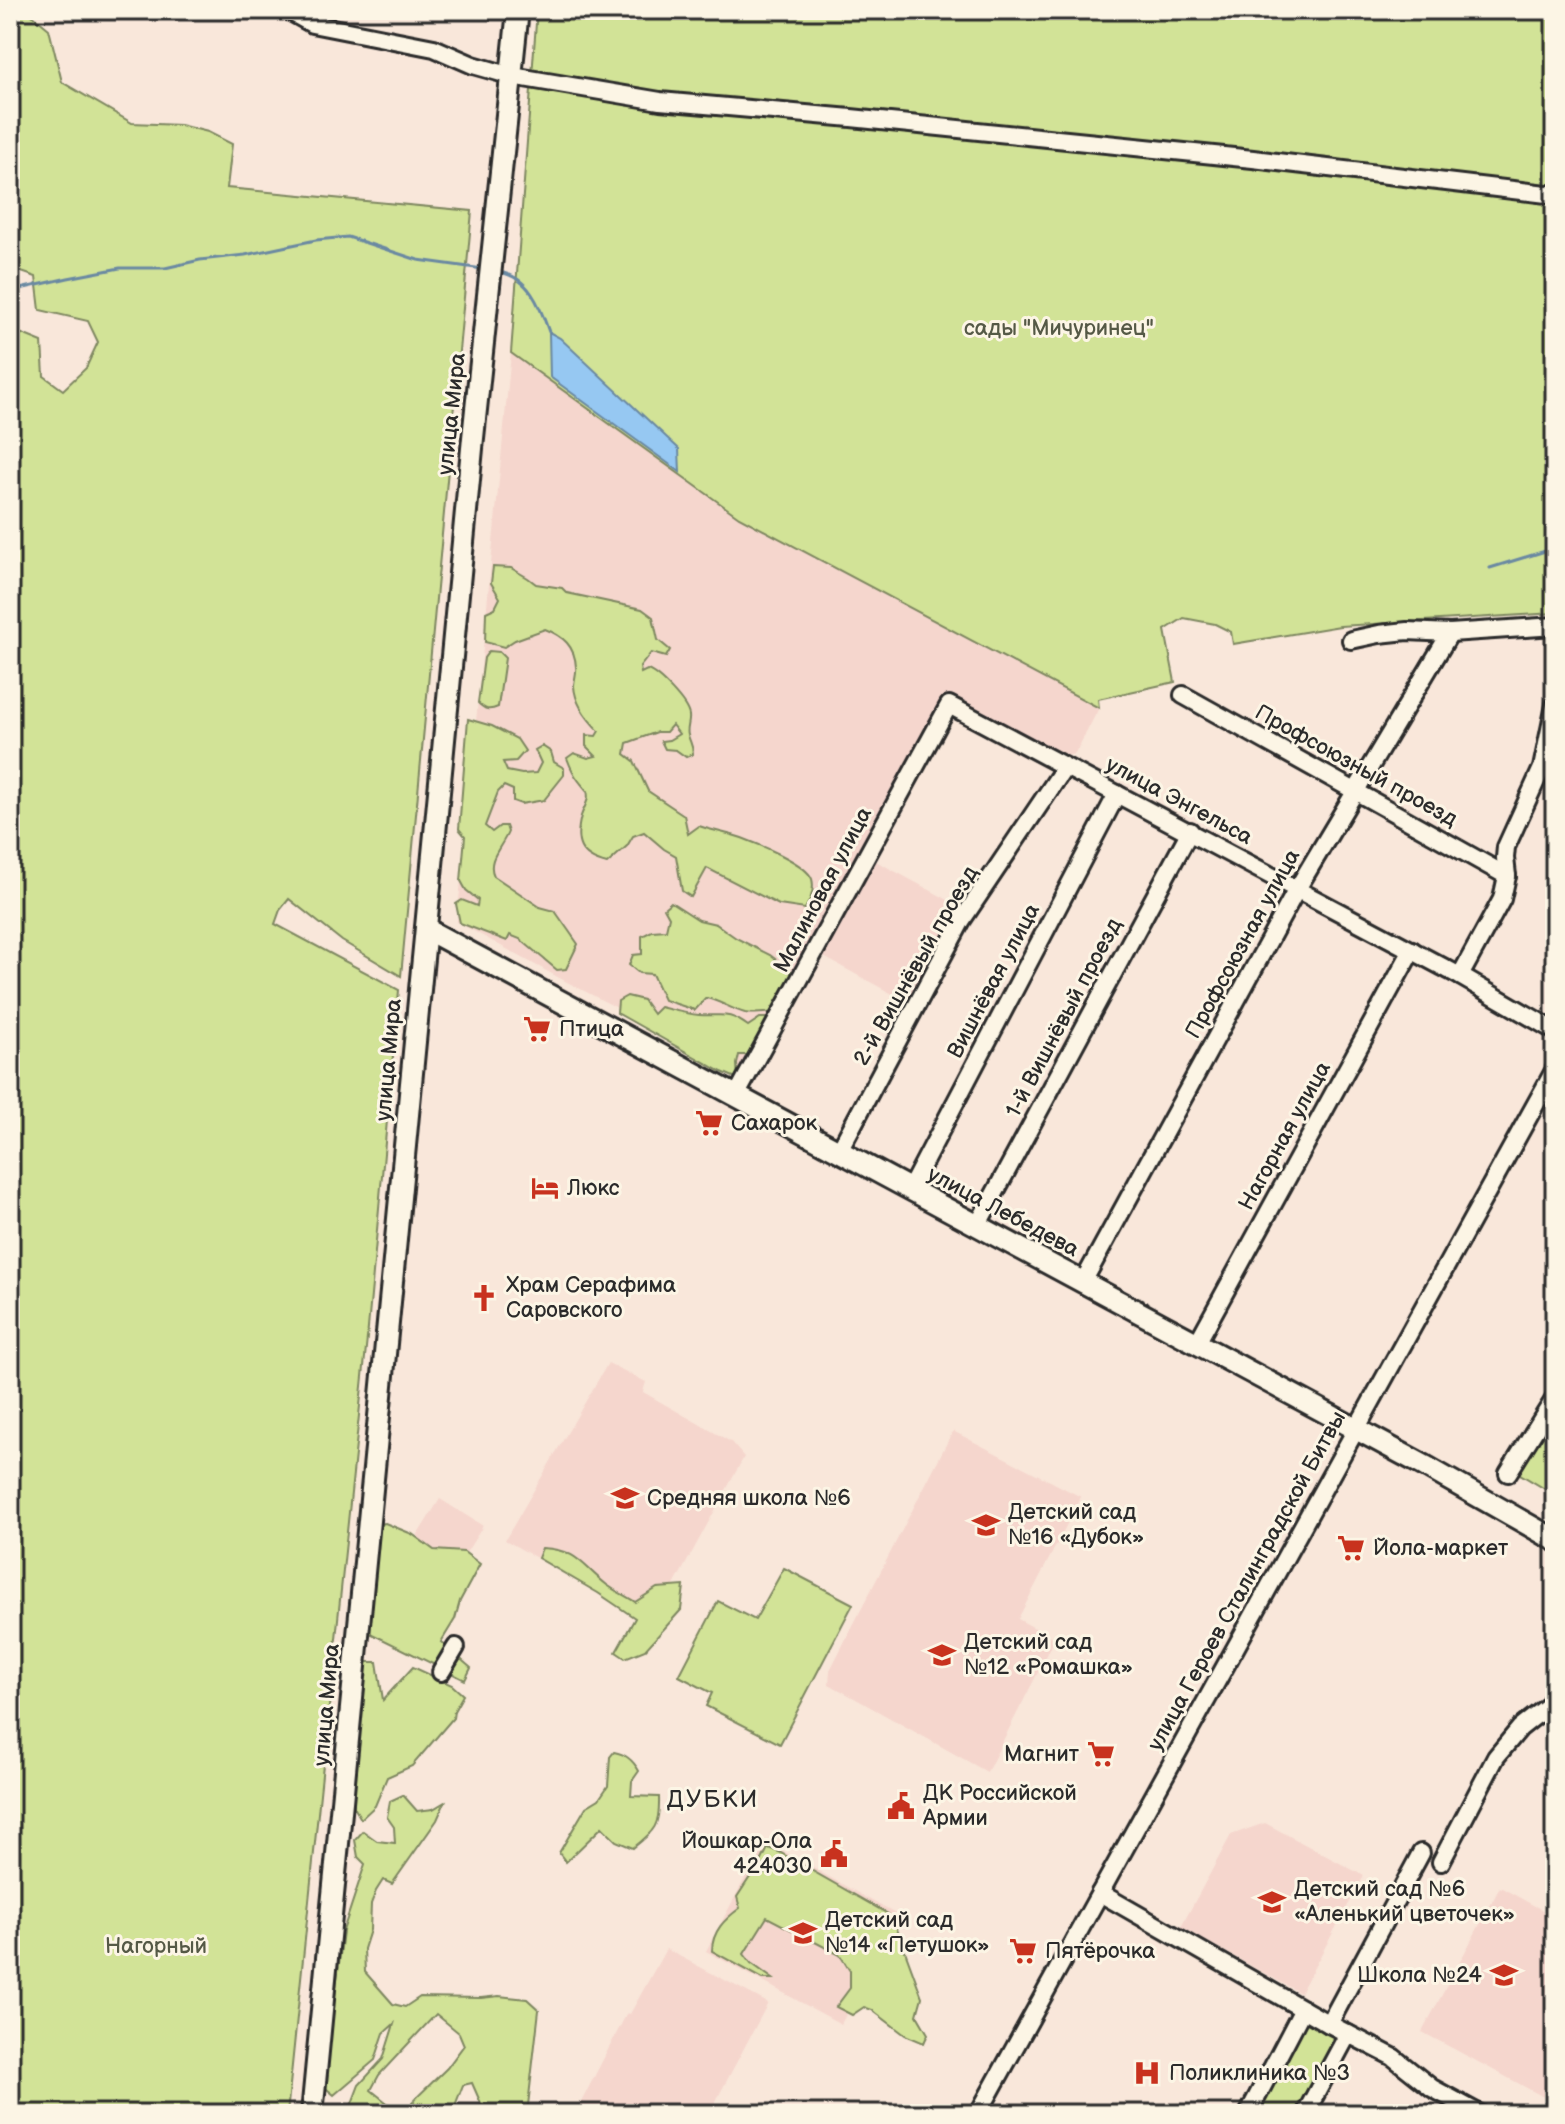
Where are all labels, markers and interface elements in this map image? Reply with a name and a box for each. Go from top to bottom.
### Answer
park label: сады "Мичуринец" [964,315,1154,342]
street label: улица Мира [432,351,472,477]
street label: Профсоюзный проезд [1250,699,1462,833]
street label: улица Энгельса [1101,751,1257,851]
street label: Малиновая улица [768,803,878,977]
street label: Профсоюзная улица [1180,845,1306,1043]
street label: 2-й Вишнёвый проезд [848,861,984,1071]
street label: Вишнёвая улица [942,899,1046,1063]
street label: 1-й Вишнёвый проезд [1000,914,1128,1122]
street label: улица Мира [370,998,408,1122]
supermarket icon: Птица [522,1014,552,1044]
place label: Птица [559,1016,624,1043]
street label: Нагорная улица [1233,1057,1337,1215]
supermarket icon: Сахарок [694,1108,724,1138]
place label: Сахарок [731,1110,818,1137]
street label: улица Лебедева [923,1161,1083,1263]
hotel icon: Люкс [530,1173,560,1203]
place label: Люкс [566,1175,620,1202]
place label: Храм Серафима Саровского [506,1272,676,1324]
church icon: Храм Серафима Саровского [469,1283,499,1313]
street label: улица Героев Сталинградской Битвы [1142,1406,1352,1756]
school or university icon: Средняя школа №6 [610,1483,640,1513]
place label: Средняя школа №6 [647,1485,851,1512]
place label: Детский сад №16 «Дубок» [1008,1499,1144,1551]
school or university icon: Детский сад №16 «Дубок» [971,1510,1001,1540]
supermarket icon: Йола-маркет [1336,1533,1366,1563]
place label: Йола-маркет [1373,1535,1509,1562]
place label: Детский сад №12 «Ромашка» [964,1629,1133,1681]
school or university icon: Детский сад №12 «Ромашка» [927,1640,957,1670]
street label: улица Мира [308,1643,346,1767]
supermarket icon: Магнит [1086,1739,1116,1769]
place label: Магнит [1004,1741,1080,1768]
place label: ДК Российской Армии [922,1780,1077,1832]
district label: ДУБКИ [667,1785,759,1814]
public building icon: ДК Российской Армии [886,1791,916,1821]
place label: Йошкар-Ола 424030 [681,1828,812,1880]
public building icon: Йошкар-Ола 424030 [819,1839,849,1869]
place label: Детский сад №6 «Аленький цветочек» [1294,1876,1515,1928]
school or university icon: Детский сад №6 «Аленький цветочек» [1257,1887,1287,1917]
place label: Детский сад №14 «Петушок» [825,1907,990,1959]
school or university icon: Детский сад №14 «Петушок» [788,1918,818,1948]
park label: Нагорный [105,1933,207,1960]
supermarket icon: Пятёрочка [1008,1936,1038,1966]
place label: Пятёрочка [1045,1938,1155,1965]
school or university icon: Школа №24 [1489,1960,1519,1990]
place label: Школа №24 [1357,1962,1483,1989]
hospital icon: Поликлиника №3 [1132,2058,1162,2088]
place label: Поликлиника №3 [1169,2060,1350,2087]

